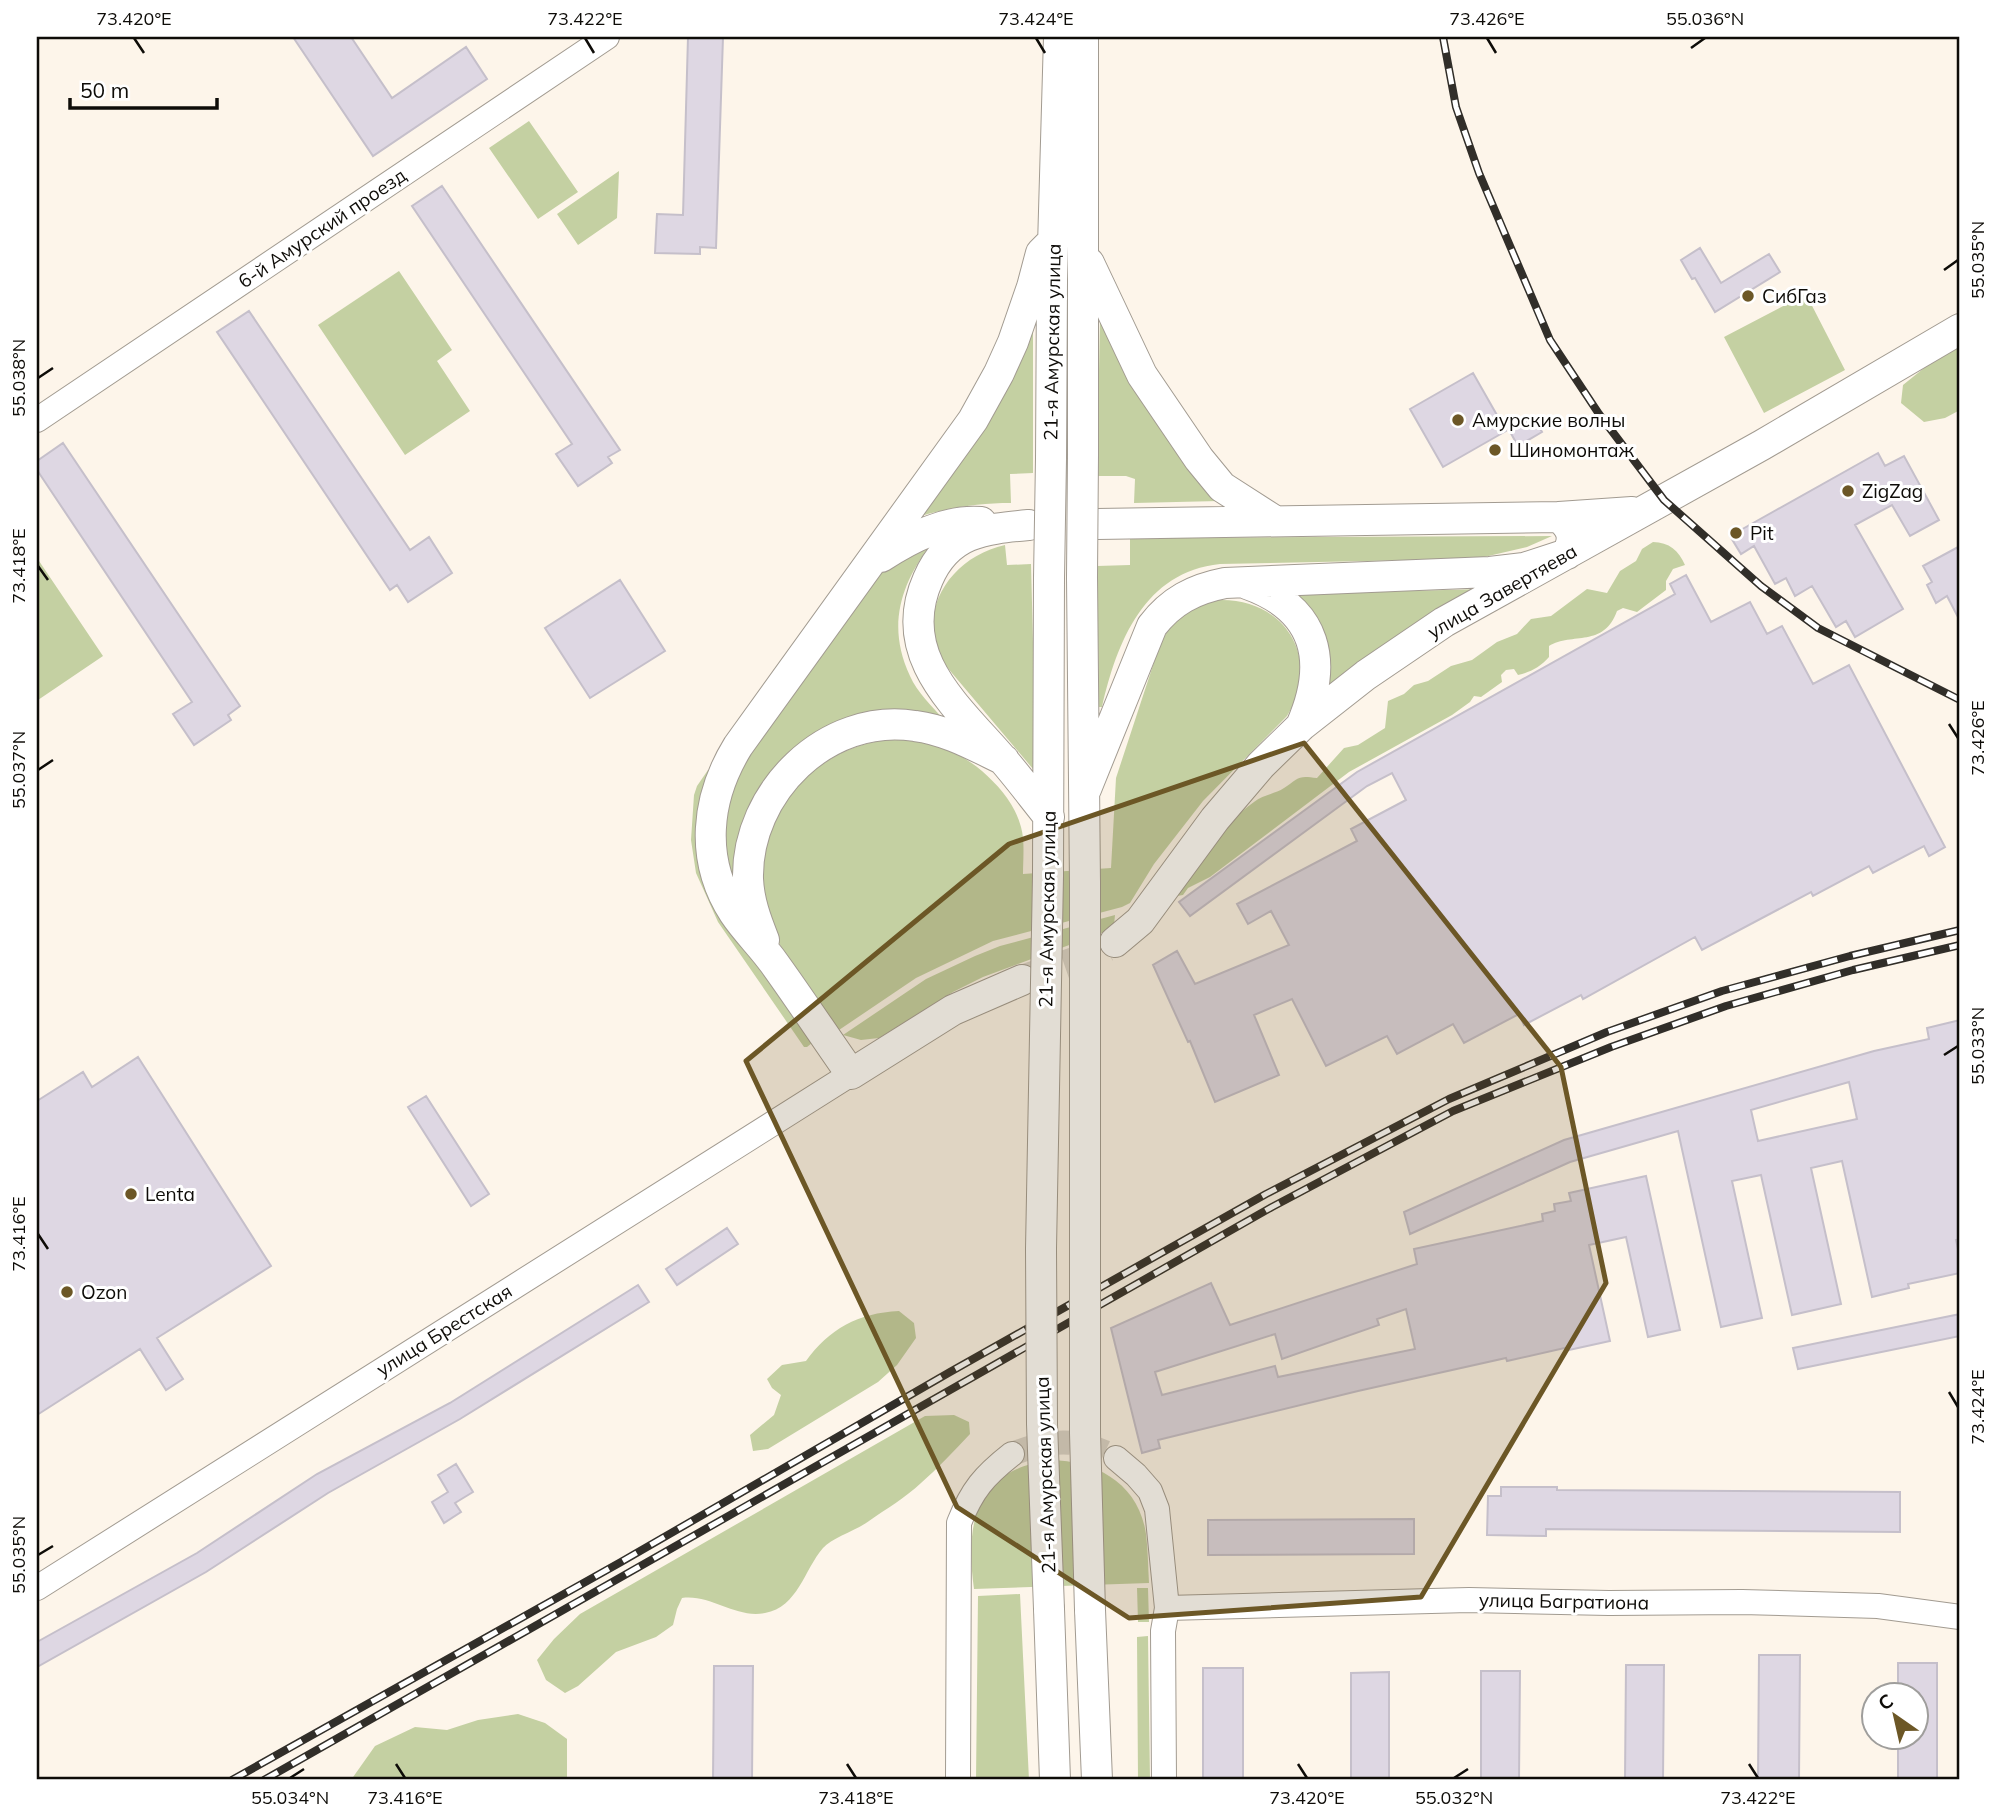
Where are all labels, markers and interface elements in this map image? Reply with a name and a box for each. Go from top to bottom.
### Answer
text: 73.420°E [96,7,172,30]
text: 73.422°E [547,7,623,30]
text: 73.424°E [998,7,1074,30]
text: 73.426°E [1449,7,1525,30]
text: 55.036°N [1666,7,1744,30]
scale bar [70,66,217,110]
text: 50 m [80,77,129,103]
street label: 6-й Амурский проезд [233,163,411,293]
text: 55.035°N [1966,221,1989,299]
street label: 21-я Амурская улица [1038,243,1066,441]
place label: СибГаз [1762,284,1827,308]
marker: СибГаз [1740,288,1756,304]
text: 55.038°N [7,339,30,417]
place label: Амурские волны [1472,408,1625,432]
marker: Амурские волны [1450,412,1466,428]
place label: Шиномонтаж [1509,438,1635,462]
marker: Шиномонтаж [1487,442,1503,458]
place label: ZigZag [1862,479,1923,503]
marker: ZigZag [1840,483,1856,499]
place label: Pit [1750,521,1774,545]
marker: Pit [1728,525,1744,541]
text: 73.418°E [7,528,30,604]
street label: улица Завертяева [1423,538,1581,644]
text: 73.426°E [1966,700,1989,776]
text: 55.037°N [7,731,30,809]
street label: 21-я Амурская улица [1033,810,1061,1008]
text: 55.033°N [1966,1007,1989,1085]
place label: Lenta [145,1182,195,1206]
marker: Lenta [123,1186,139,1202]
text: 73.416°E [7,1196,30,1272]
street label: улица Брестская [372,1279,516,1381]
place label: Ozon [81,1280,127,1304]
marker: Ozon [59,1284,75,1300]
text: 73.424°E [1966,1369,1989,1445]
street label: 21-я Амурская улица [1030,1376,1060,1574]
text: 55.035°N [7,1516,30,1594]
street label: улица Багратиона [1479,1588,1649,1614]
north arrow [1860,1680,1930,1750]
text: С [1873,1688,1898,1715]
text: 55.034°N [251,1786,329,1809]
text: 73.416°E [367,1786,443,1809]
text: 73.418°E [818,1786,894,1809]
text: 73.420°E [1269,1786,1345,1809]
text: 55.032°N [1415,1786,1493,1809]
text: 73.422°E [1720,1786,1796,1809]

